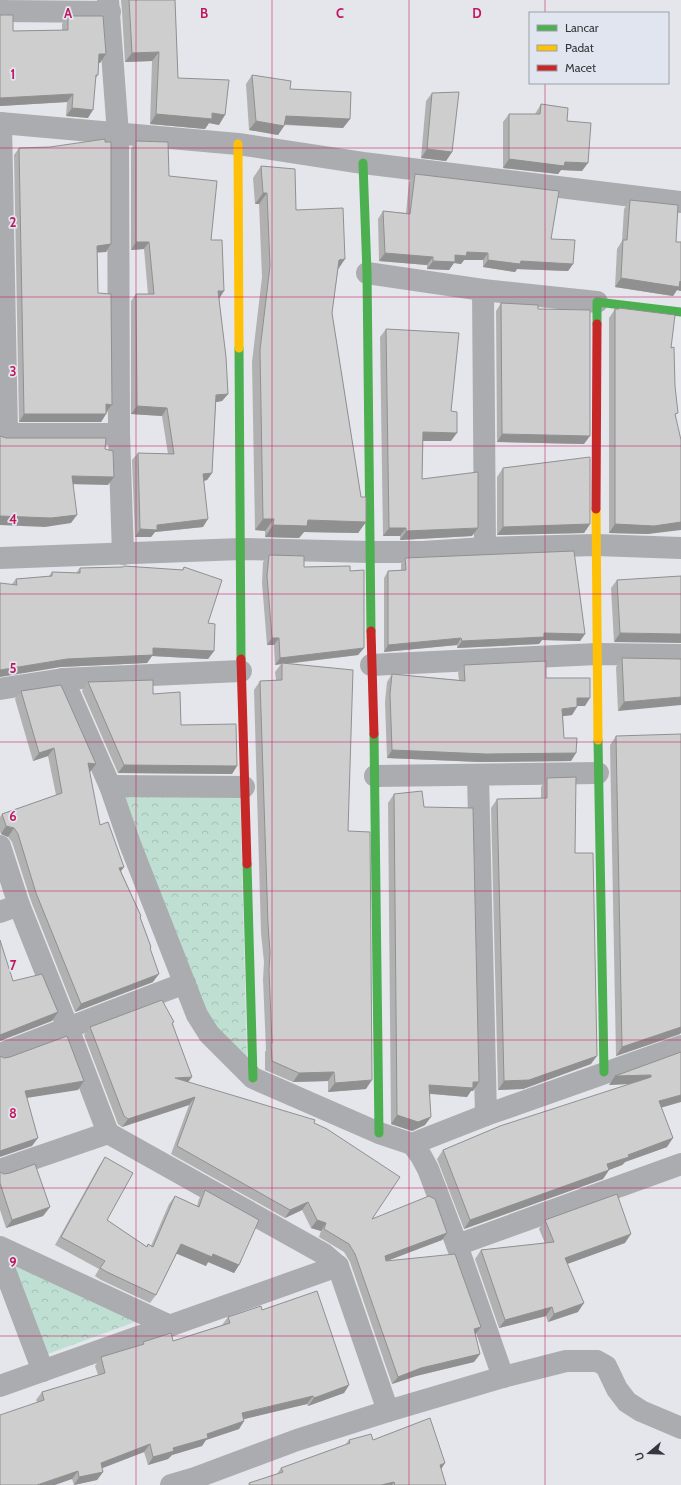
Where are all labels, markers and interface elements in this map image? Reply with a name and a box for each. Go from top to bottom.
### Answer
text: A [64,5,73,21]
text: B [200,5,208,21]
text: C [336,5,344,21]
text: D [472,5,482,21]
legend [529,12,669,84]
text: Lancar [565,20,599,35]
text: Padat [565,40,594,55]
text: Macet [565,60,596,75]
text: 1 [11,66,15,82]
text: 2 [10,214,17,230]
text: 3 [9,363,17,379]
text: 4 [9,511,17,527]
text: 5 [10,660,17,676]
text: 6 [9,808,17,824]
text: 7 [10,957,17,973]
text: 8 [9,1105,17,1121]
text: 9 [9,1254,17,1270]
north arrow [629,1433,669,1473]
text: U [632,1450,647,1462]

